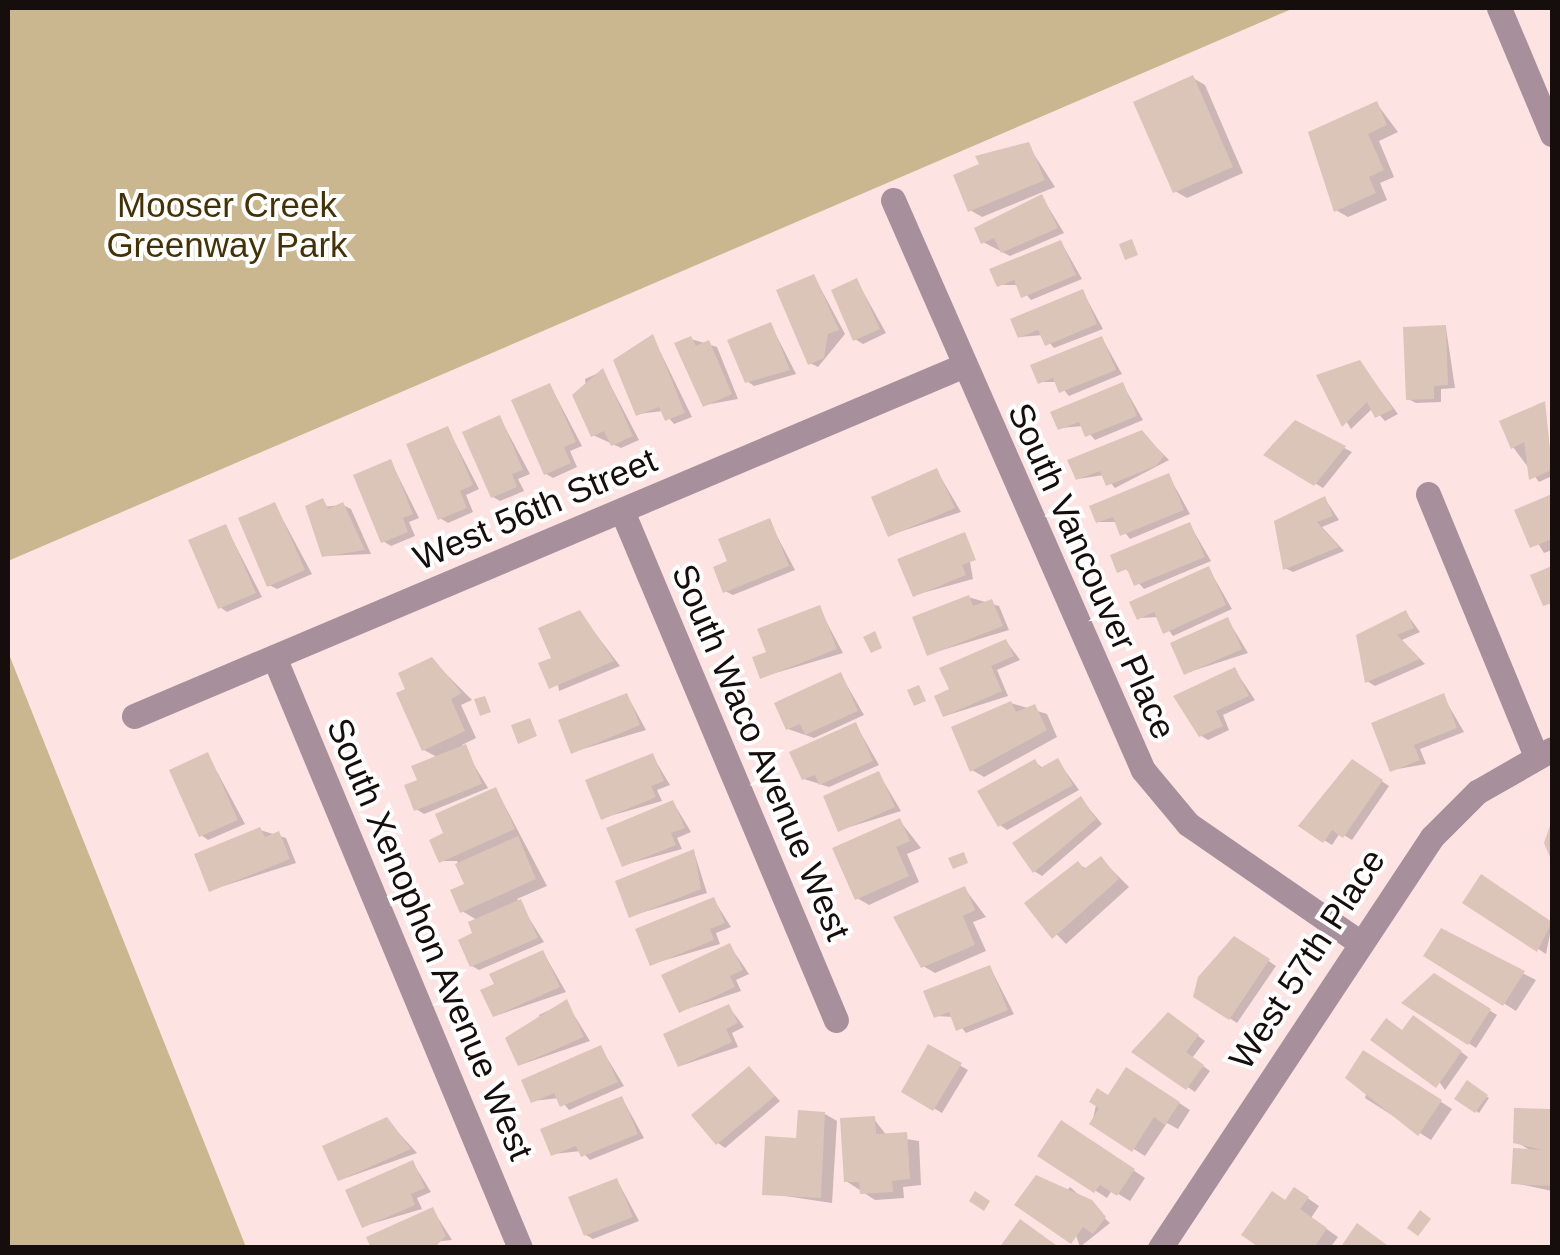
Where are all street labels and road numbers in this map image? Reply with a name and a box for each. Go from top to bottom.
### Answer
street label: South Vancouver Place [999,397,1185,745]
street label: West 56th Street [407,439,663,579]
street label: South Waco Avenue West [662,557,860,947]
street label: South Xenophon Avenue West [317,711,543,1167]
street label: West 57th Place [1220,841,1394,1077]

